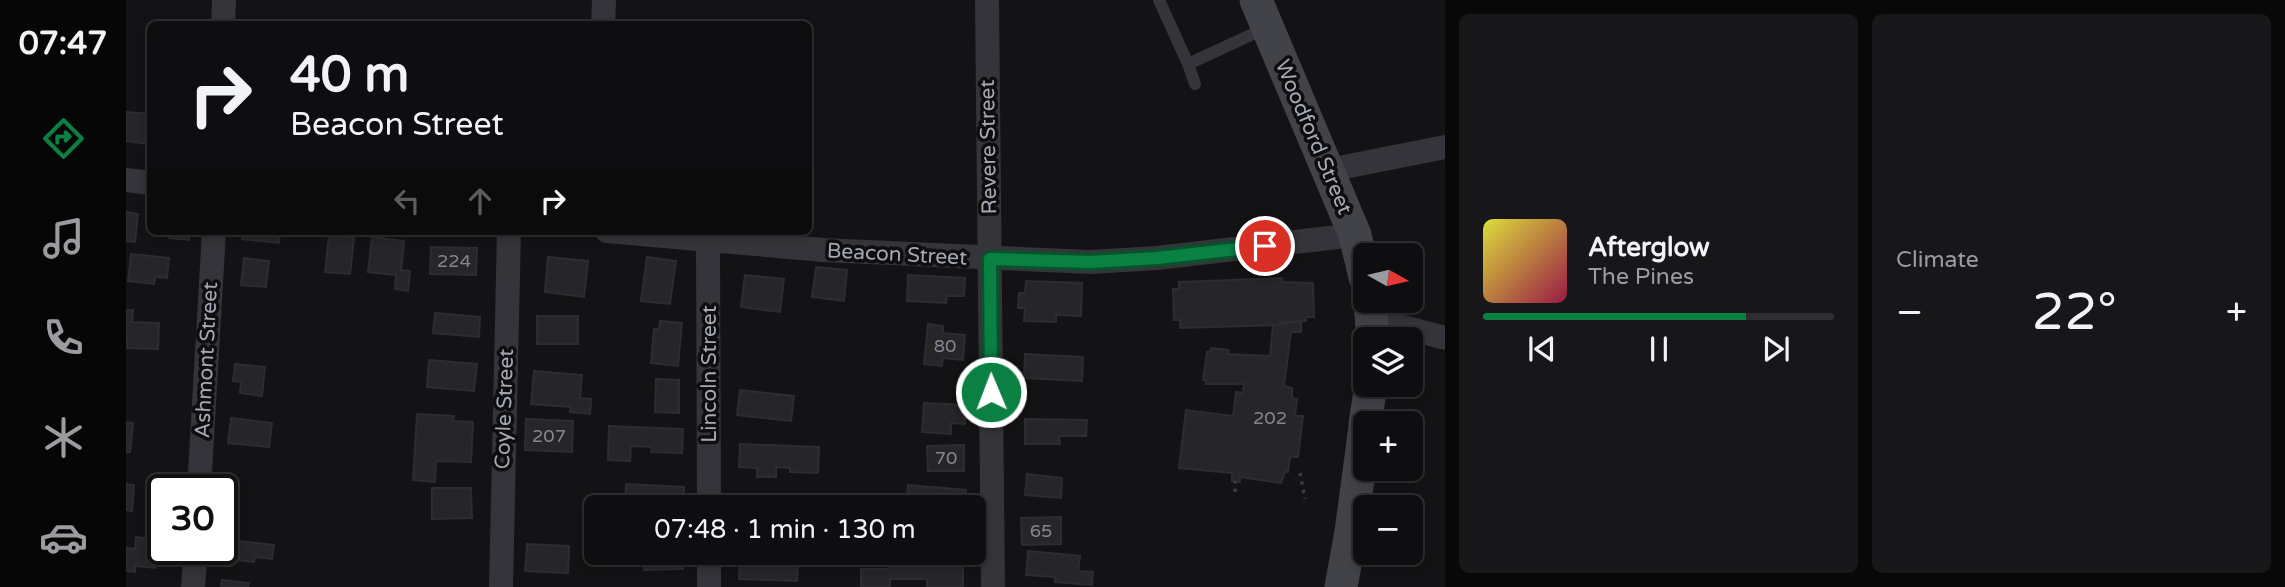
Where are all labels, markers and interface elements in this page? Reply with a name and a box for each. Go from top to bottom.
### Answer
text: 07:47 [19,25,107,63]
text: 40 m [290,46,409,105]
icon: right [175,49,266,140]
street label: Woodford Street [1270,56,1357,218]
street label: Revere Street [975,79,1002,215]
text: Beacon Street [290,106,504,144]
icon: directions [39,114,88,163]
icon: left [388,182,426,220]
icon: ahead [461,182,499,220]
icon: right [534,182,572,220]
icon: music [39,214,88,263]
pin [1235,216,1295,276]
icon: arrive [1246,227,1284,265]
text: Afterglow [1588,232,1710,263]
street label: Beacon Street [826,238,968,271]
north arrow [1353,243,1423,313]
map controls [1353,243,1423,565]
text: Climate [1896,246,1979,274]
house number: 224 [437,250,471,272]
text: The Pines [1588,263,1694,291]
street label: Ashmont Street [190,281,223,439]
text: 22° [2032,281,2117,344]
text: − [1896,290,1923,336]
text: + [2226,290,2247,336]
street label: Lincoln Street [697,305,722,443]
icon: phone [39,313,88,362]
button: layers [1353,327,1423,397]
icon: previous [1523,330,1561,368]
icon: pause [1640,330,1678,368]
icon: next [1757,330,1795,368]
house number: 80 [934,335,956,357]
street label: Coyle Street [490,348,519,470]
position arrow [954,355,1028,429]
house number: 202 [1253,407,1287,429]
button: + [1353,411,1423,481]
icon: climate [39,413,88,462]
house number: 207 [532,425,566,447]
house number: 70 [935,447,957,469]
speed limit sign: 30 [147,474,238,565]
button: − [1353,495,1423,565]
icon: car [39,513,88,562]
text: 07:48 · 1 min · 130 m [654,514,916,545]
house number: 65 [1030,520,1052,542]

